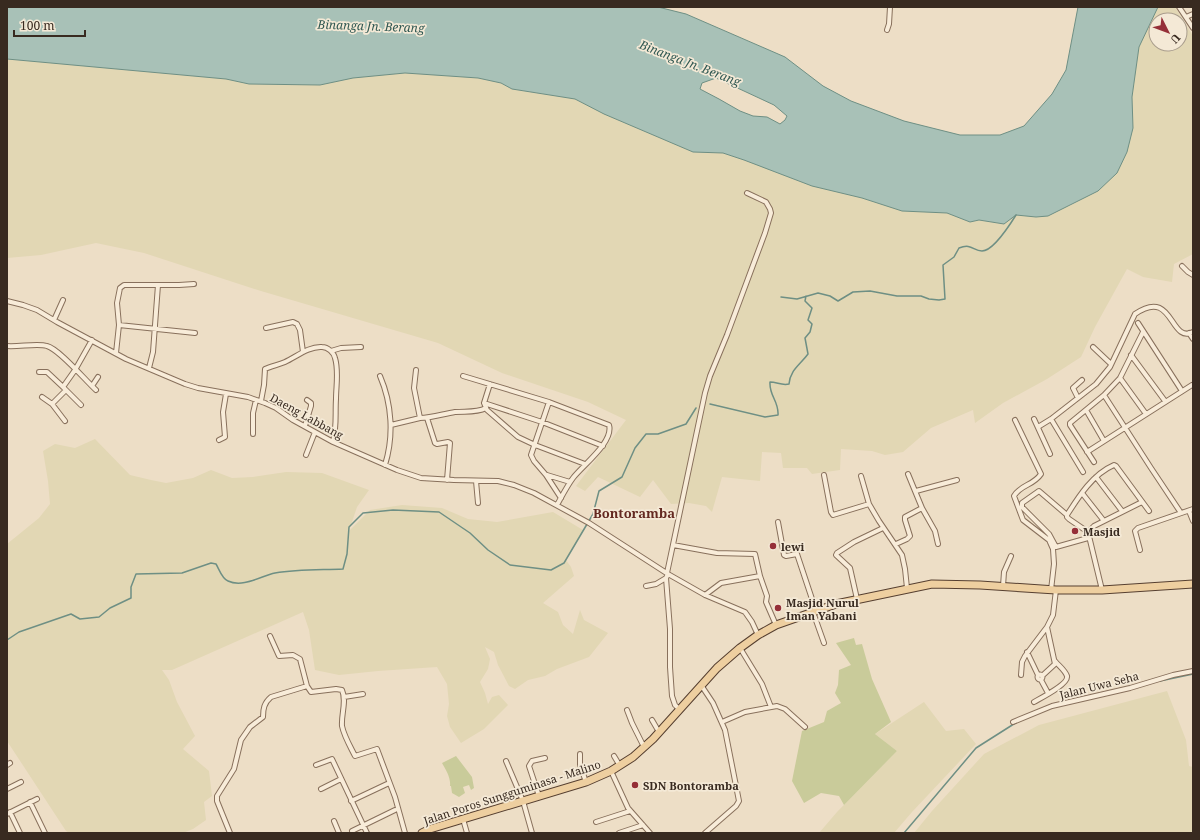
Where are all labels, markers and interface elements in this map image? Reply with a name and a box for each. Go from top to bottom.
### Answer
scale bar [14,12,85,38]
north arrow [1148,12,1188,52]
water label: Binanga Jn. Berang [316,16,426,36]
text: 100 m [20,17,55,34]
text: U [1167,31,1184,48]
water label: Binanga Jn. Berang [636,36,744,91]
street label: Daeng Labbang [268,390,346,442]
district label: Bontoramba [593,504,675,522]
place label: Masjid [1083,524,1120,539]
marker: Masjid [1070,526,1080,536]
place label: lewi [781,539,805,554]
marker: lewi [768,541,778,551]
place label: Masjid Nurul Iman Yabani [786,595,859,623]
marker: Masjid Nurul Iman Yabani [773,603,783,613]
street label: Jalan Uwa Seha [1057,668,1140,702]
street label: Jalan Poros Sungguminasa - Malino [421,756,602,828]
place label: SDN Bontoramba [643,778,739,793]
marker: SDN Bontoramba [630,780,640,790]

